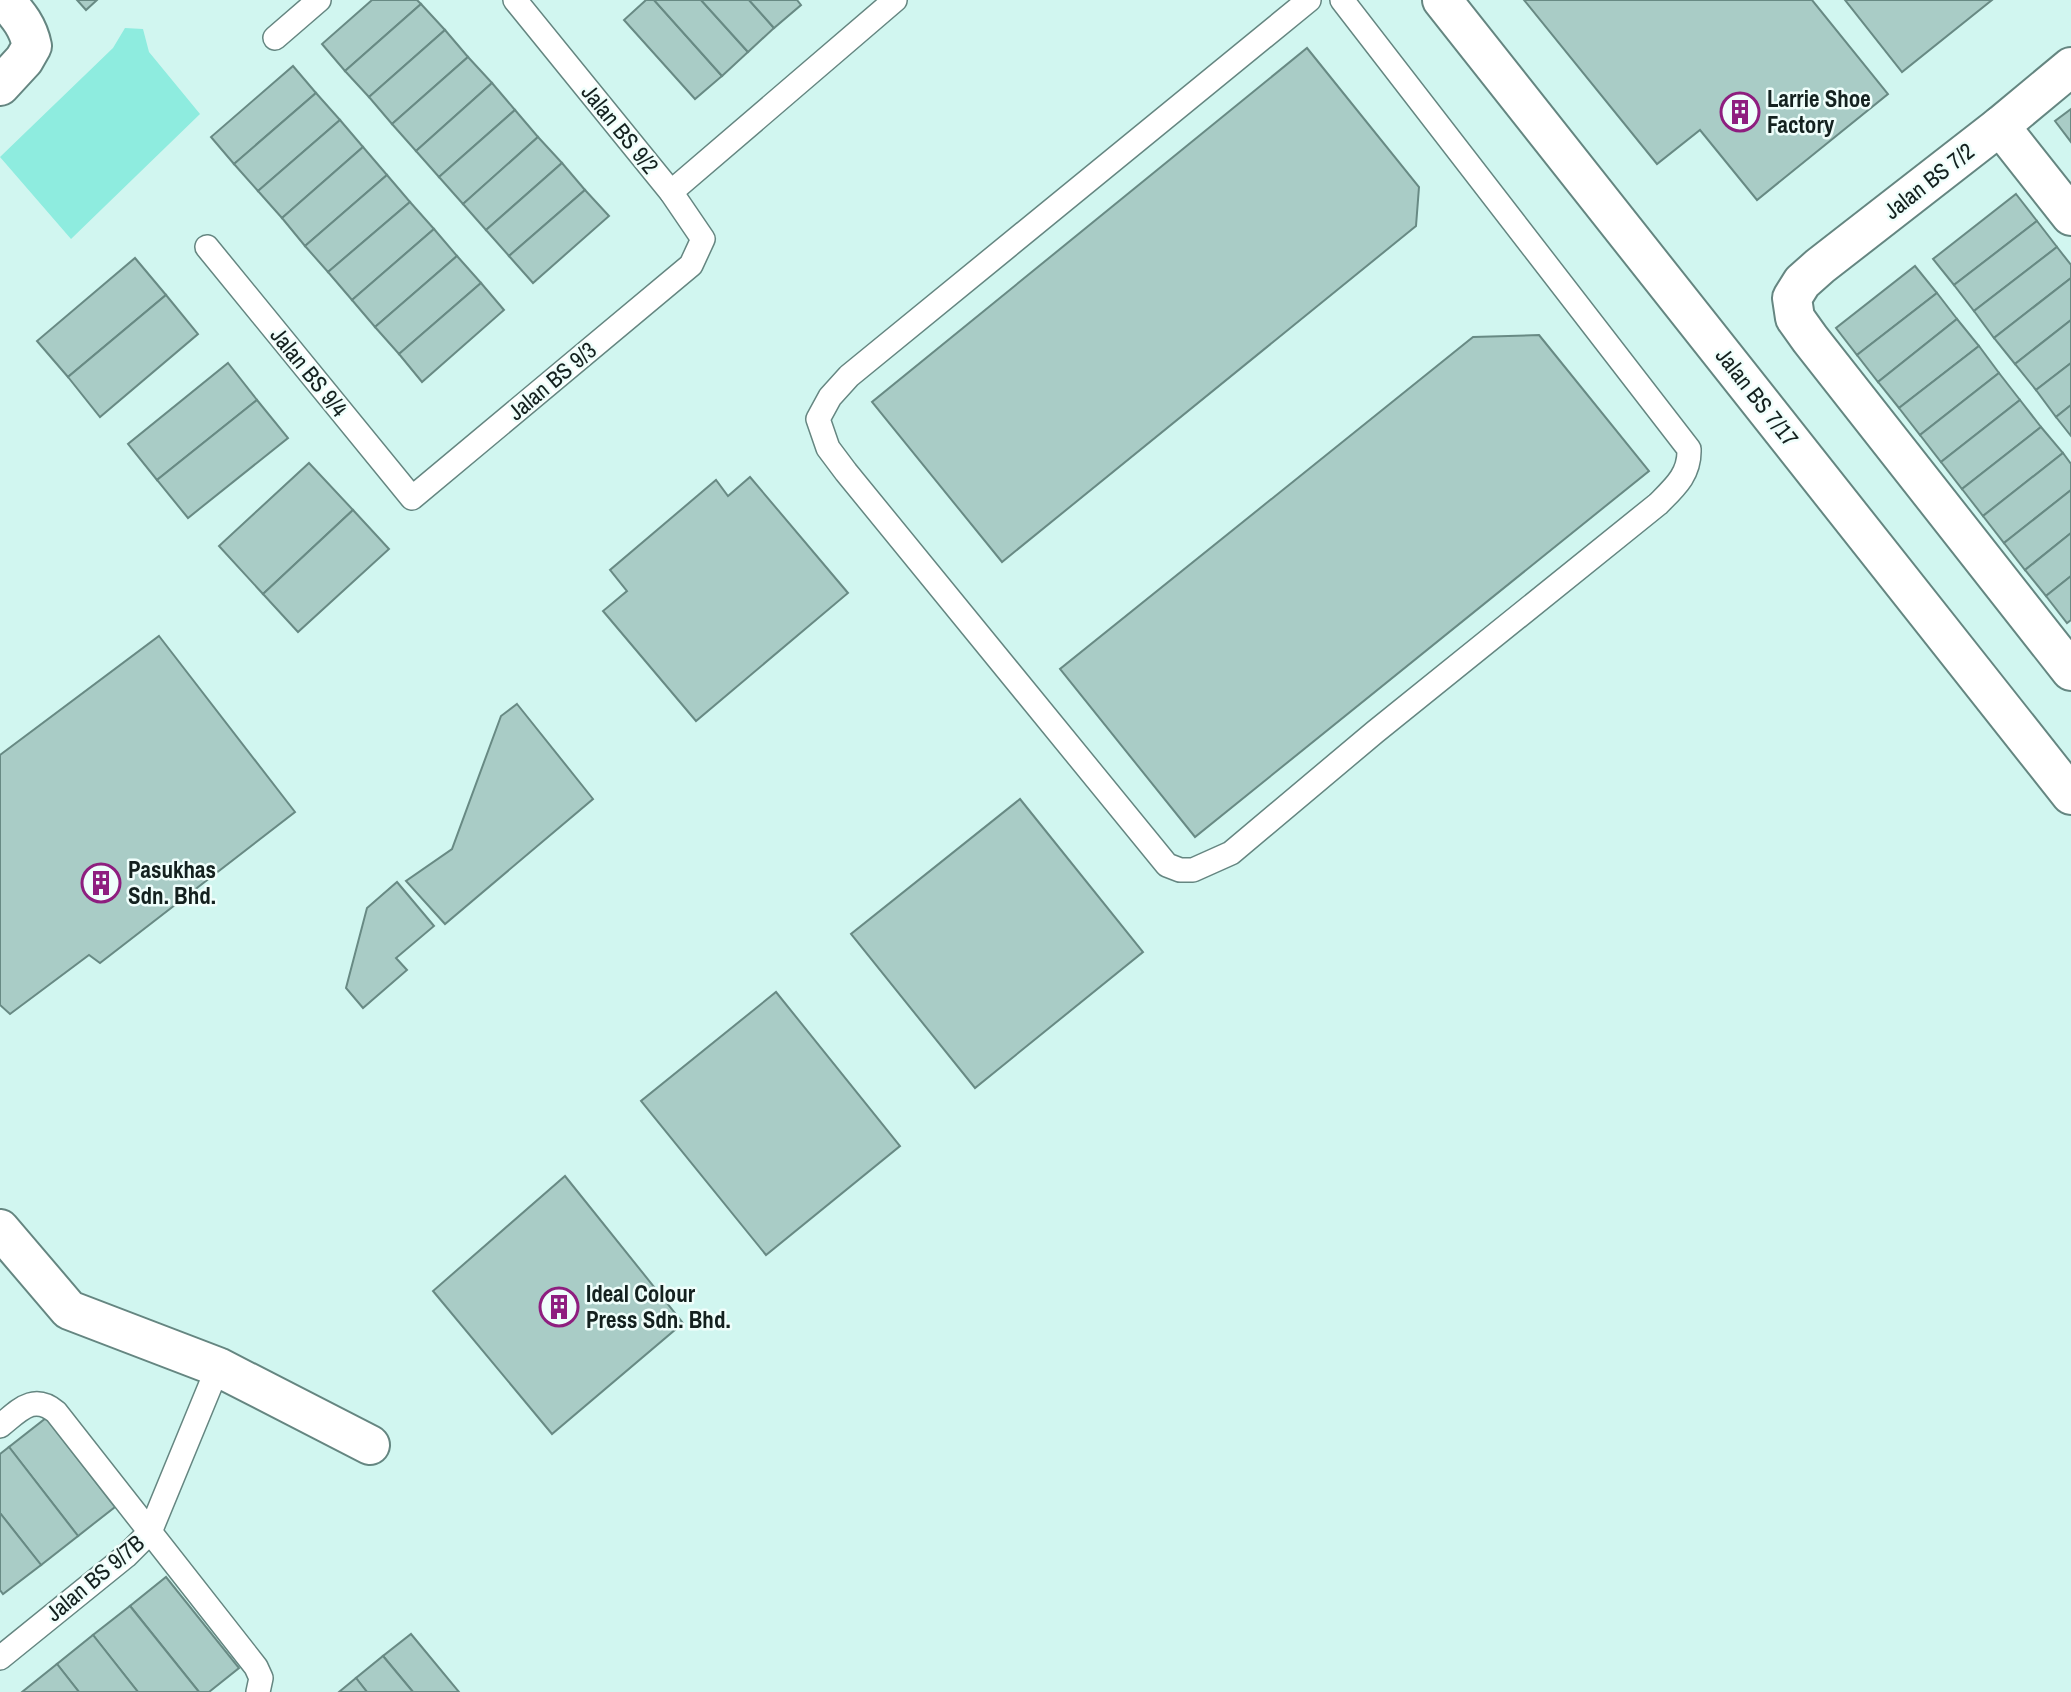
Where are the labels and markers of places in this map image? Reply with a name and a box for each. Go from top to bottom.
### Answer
place label: Larrie Shoe Factory [1767,83,1871,140]
building icon: Larrie Shoe Factory [1719,91,1761,133]
place label: Pasukhas Sdn. Bhd. [128,854,216,911]
building icon: Pasukhas Sdn. Bhd. [80,862,122,904]
place label: Ideal Colour Press Sdn. Bhd. [586,1278,731,1335]
building icon: Ideal Colour Press Sdn. Bhd. [538,1286,580,1328]

